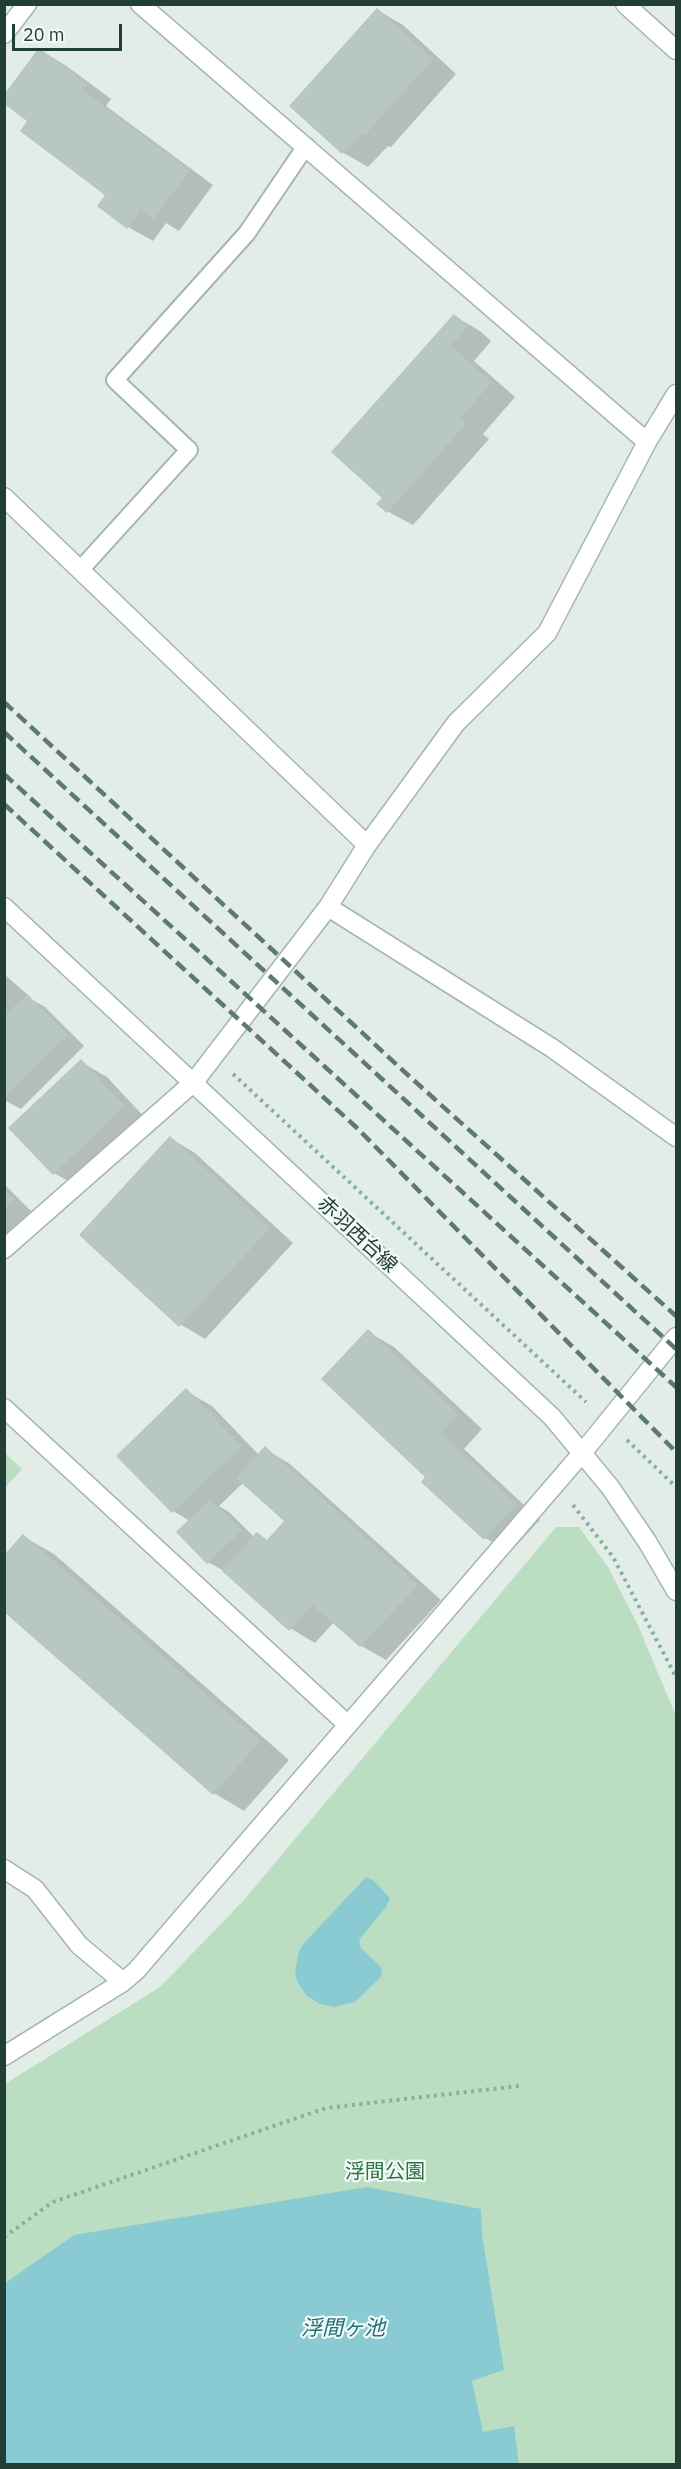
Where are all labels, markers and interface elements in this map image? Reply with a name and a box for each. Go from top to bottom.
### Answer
scale bar [15,12,124,50]
text: 20 m [23,23,65,46]
street label: 赤羽西台線 [312,1192,402,1278]
park label: 浮間公園 [345,2160,425,2184]
water label: 浮間ヶ池 [301,2316,385,2342]

